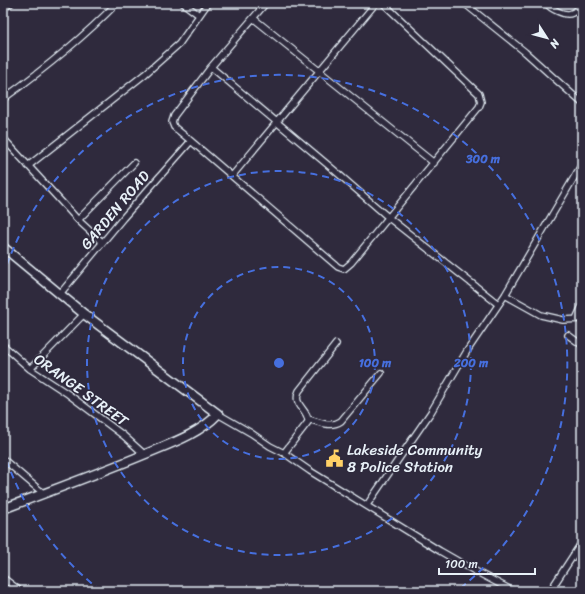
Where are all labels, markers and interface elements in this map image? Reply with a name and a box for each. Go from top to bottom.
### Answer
north arrow [527,18,567,58]
text: N [545,34,565,53]
text: 300 m [465,148,501,170]
street label: GARDEN ROAD [74,164,156,256]
street label: ORANGE STREET [28,347,135,434]
text: 100 m [359,352,392,374]
text: 200 m [453,352,489,374]
centre of rings [272,356,286,370]
place label: Lakeside Community 8 Police Station [347,437,483,480]
public building icon: Lakeside Community 8 Police Station [324,449,344,469]
scale bar [439,550,535,576]
text: 100 m [445,553,478,575]

